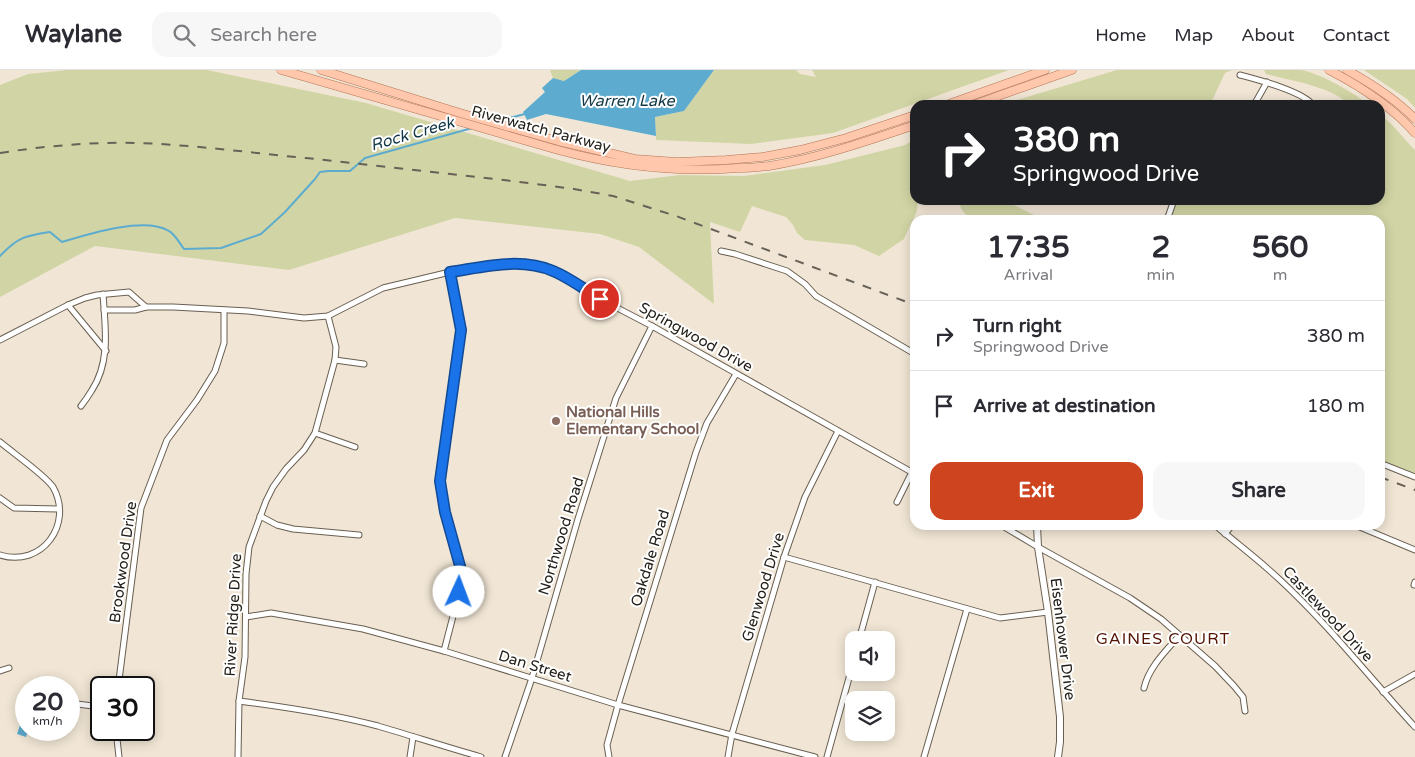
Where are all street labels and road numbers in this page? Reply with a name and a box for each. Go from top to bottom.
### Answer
street label: Riverwatch Parkway [469,102,613,156]
street label: Springwood Drive [636,298,756,376]
street label: Northwood Road [534,475,588,597]
street label: Brookwood Drive [106,500,140,624]
street label: Oakdale Road [627,507,673,609]
street label: Glenwood Drive [738,530,788,644]
street label: River Ridge Drive [221,553,245,677]
street label: Castlewood Drive [1279,562,1377,666]
street label: Eisenhower Drive [1047,577,1079,701]
street label: Dan Street [496,646,574,686]

